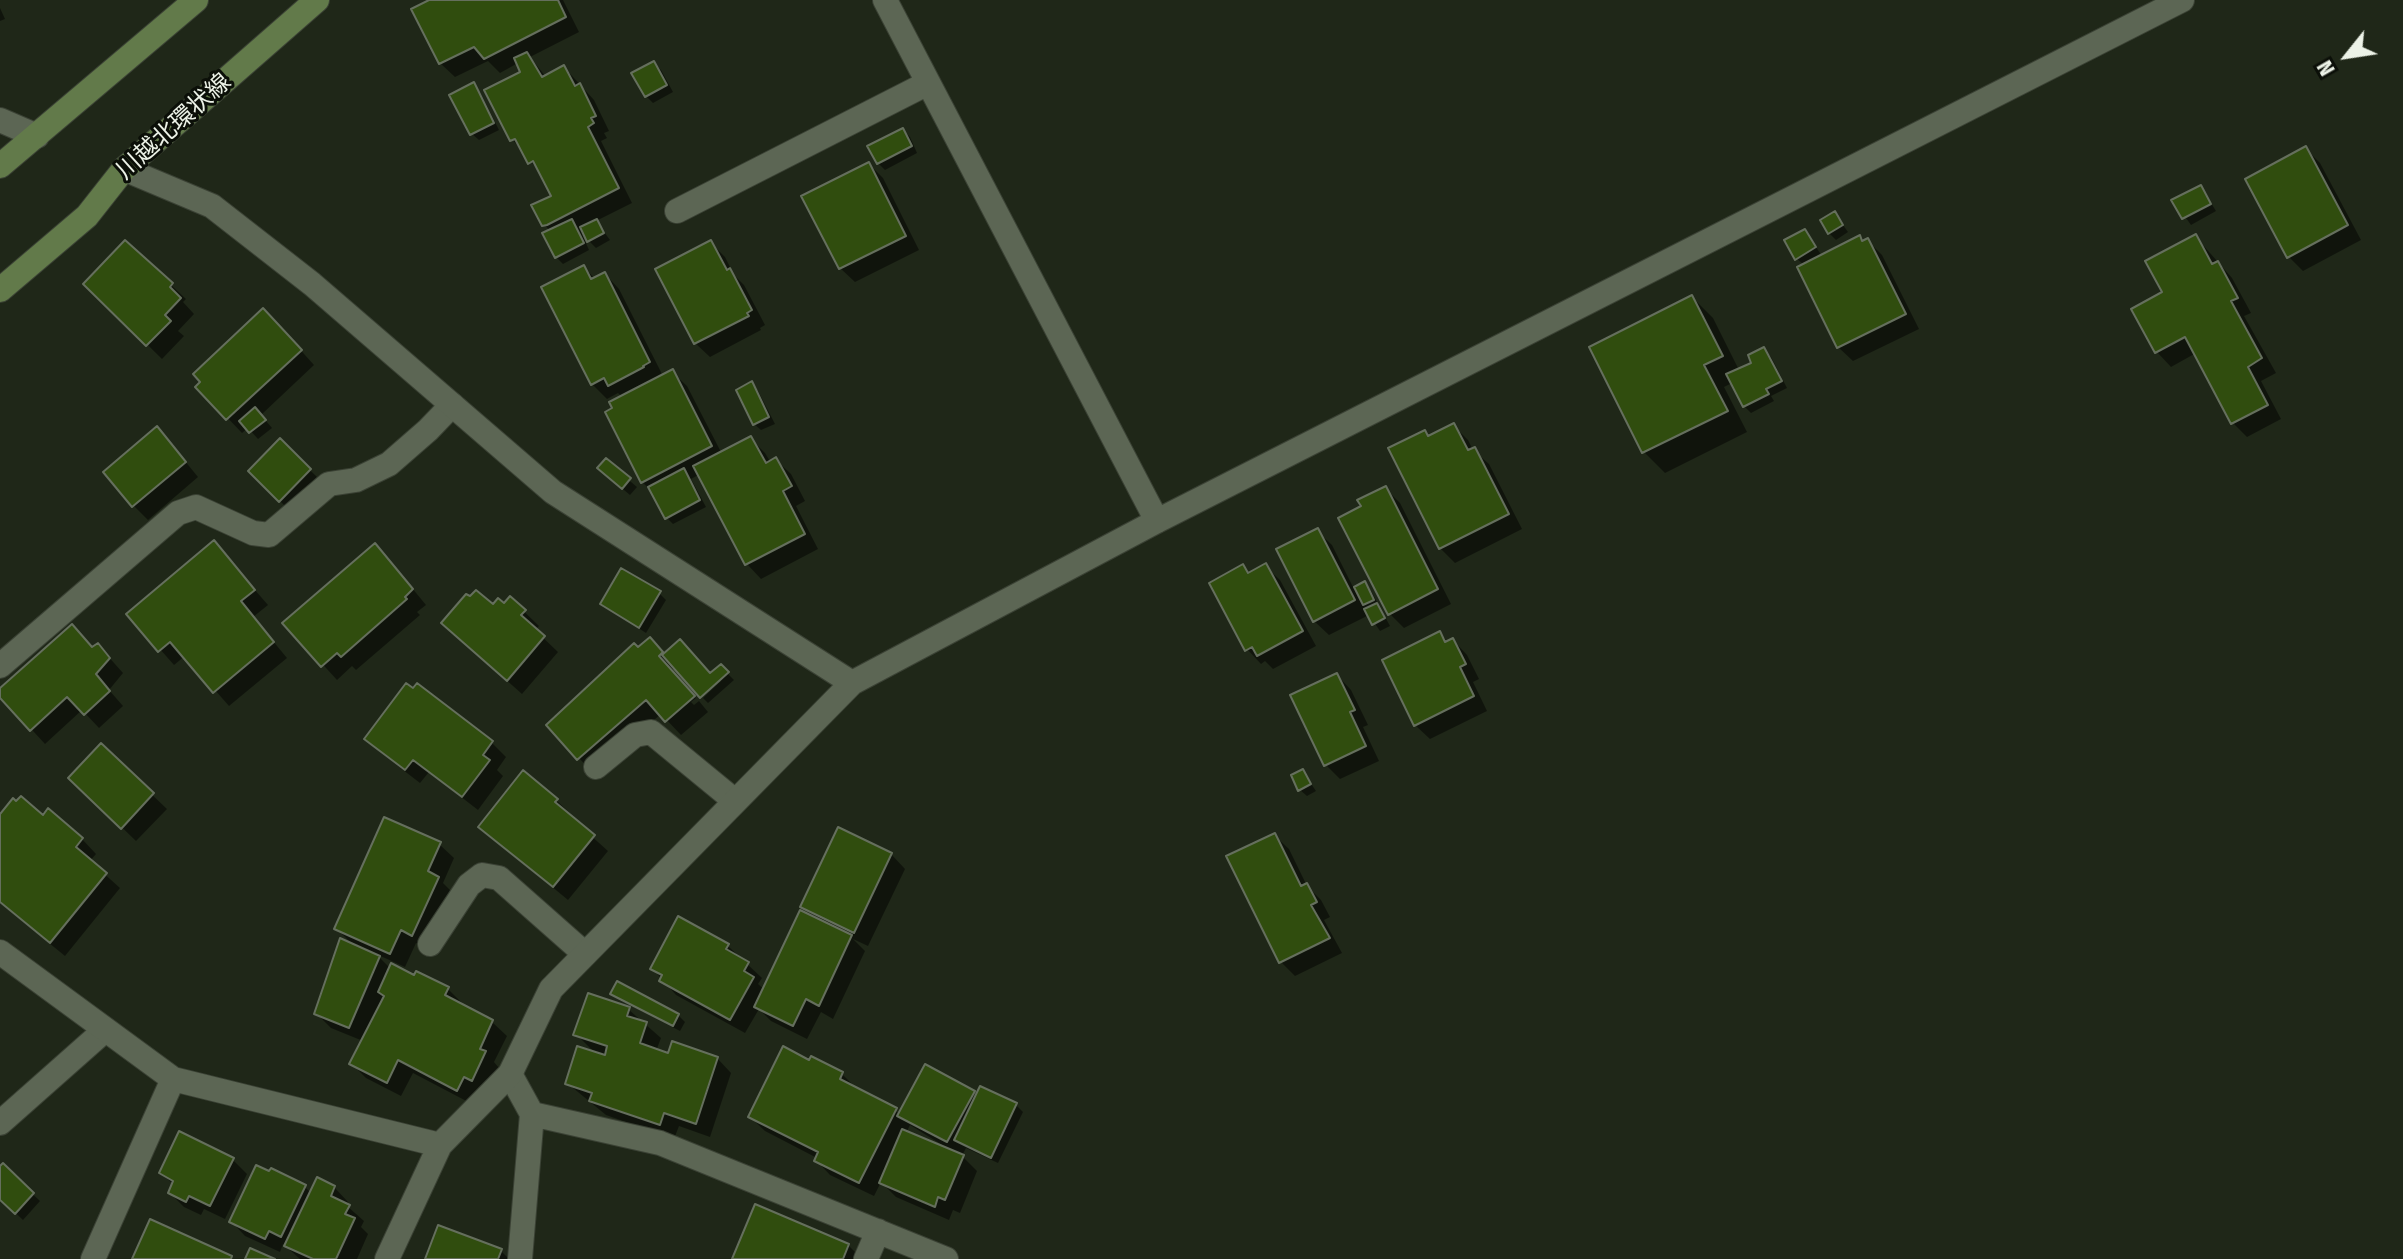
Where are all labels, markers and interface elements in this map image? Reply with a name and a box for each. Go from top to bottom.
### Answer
north arrow [2307,16,2387,96]
text: N [2311,56,2341,81]
street label: 川越北環状線 [111,68,237,186]

